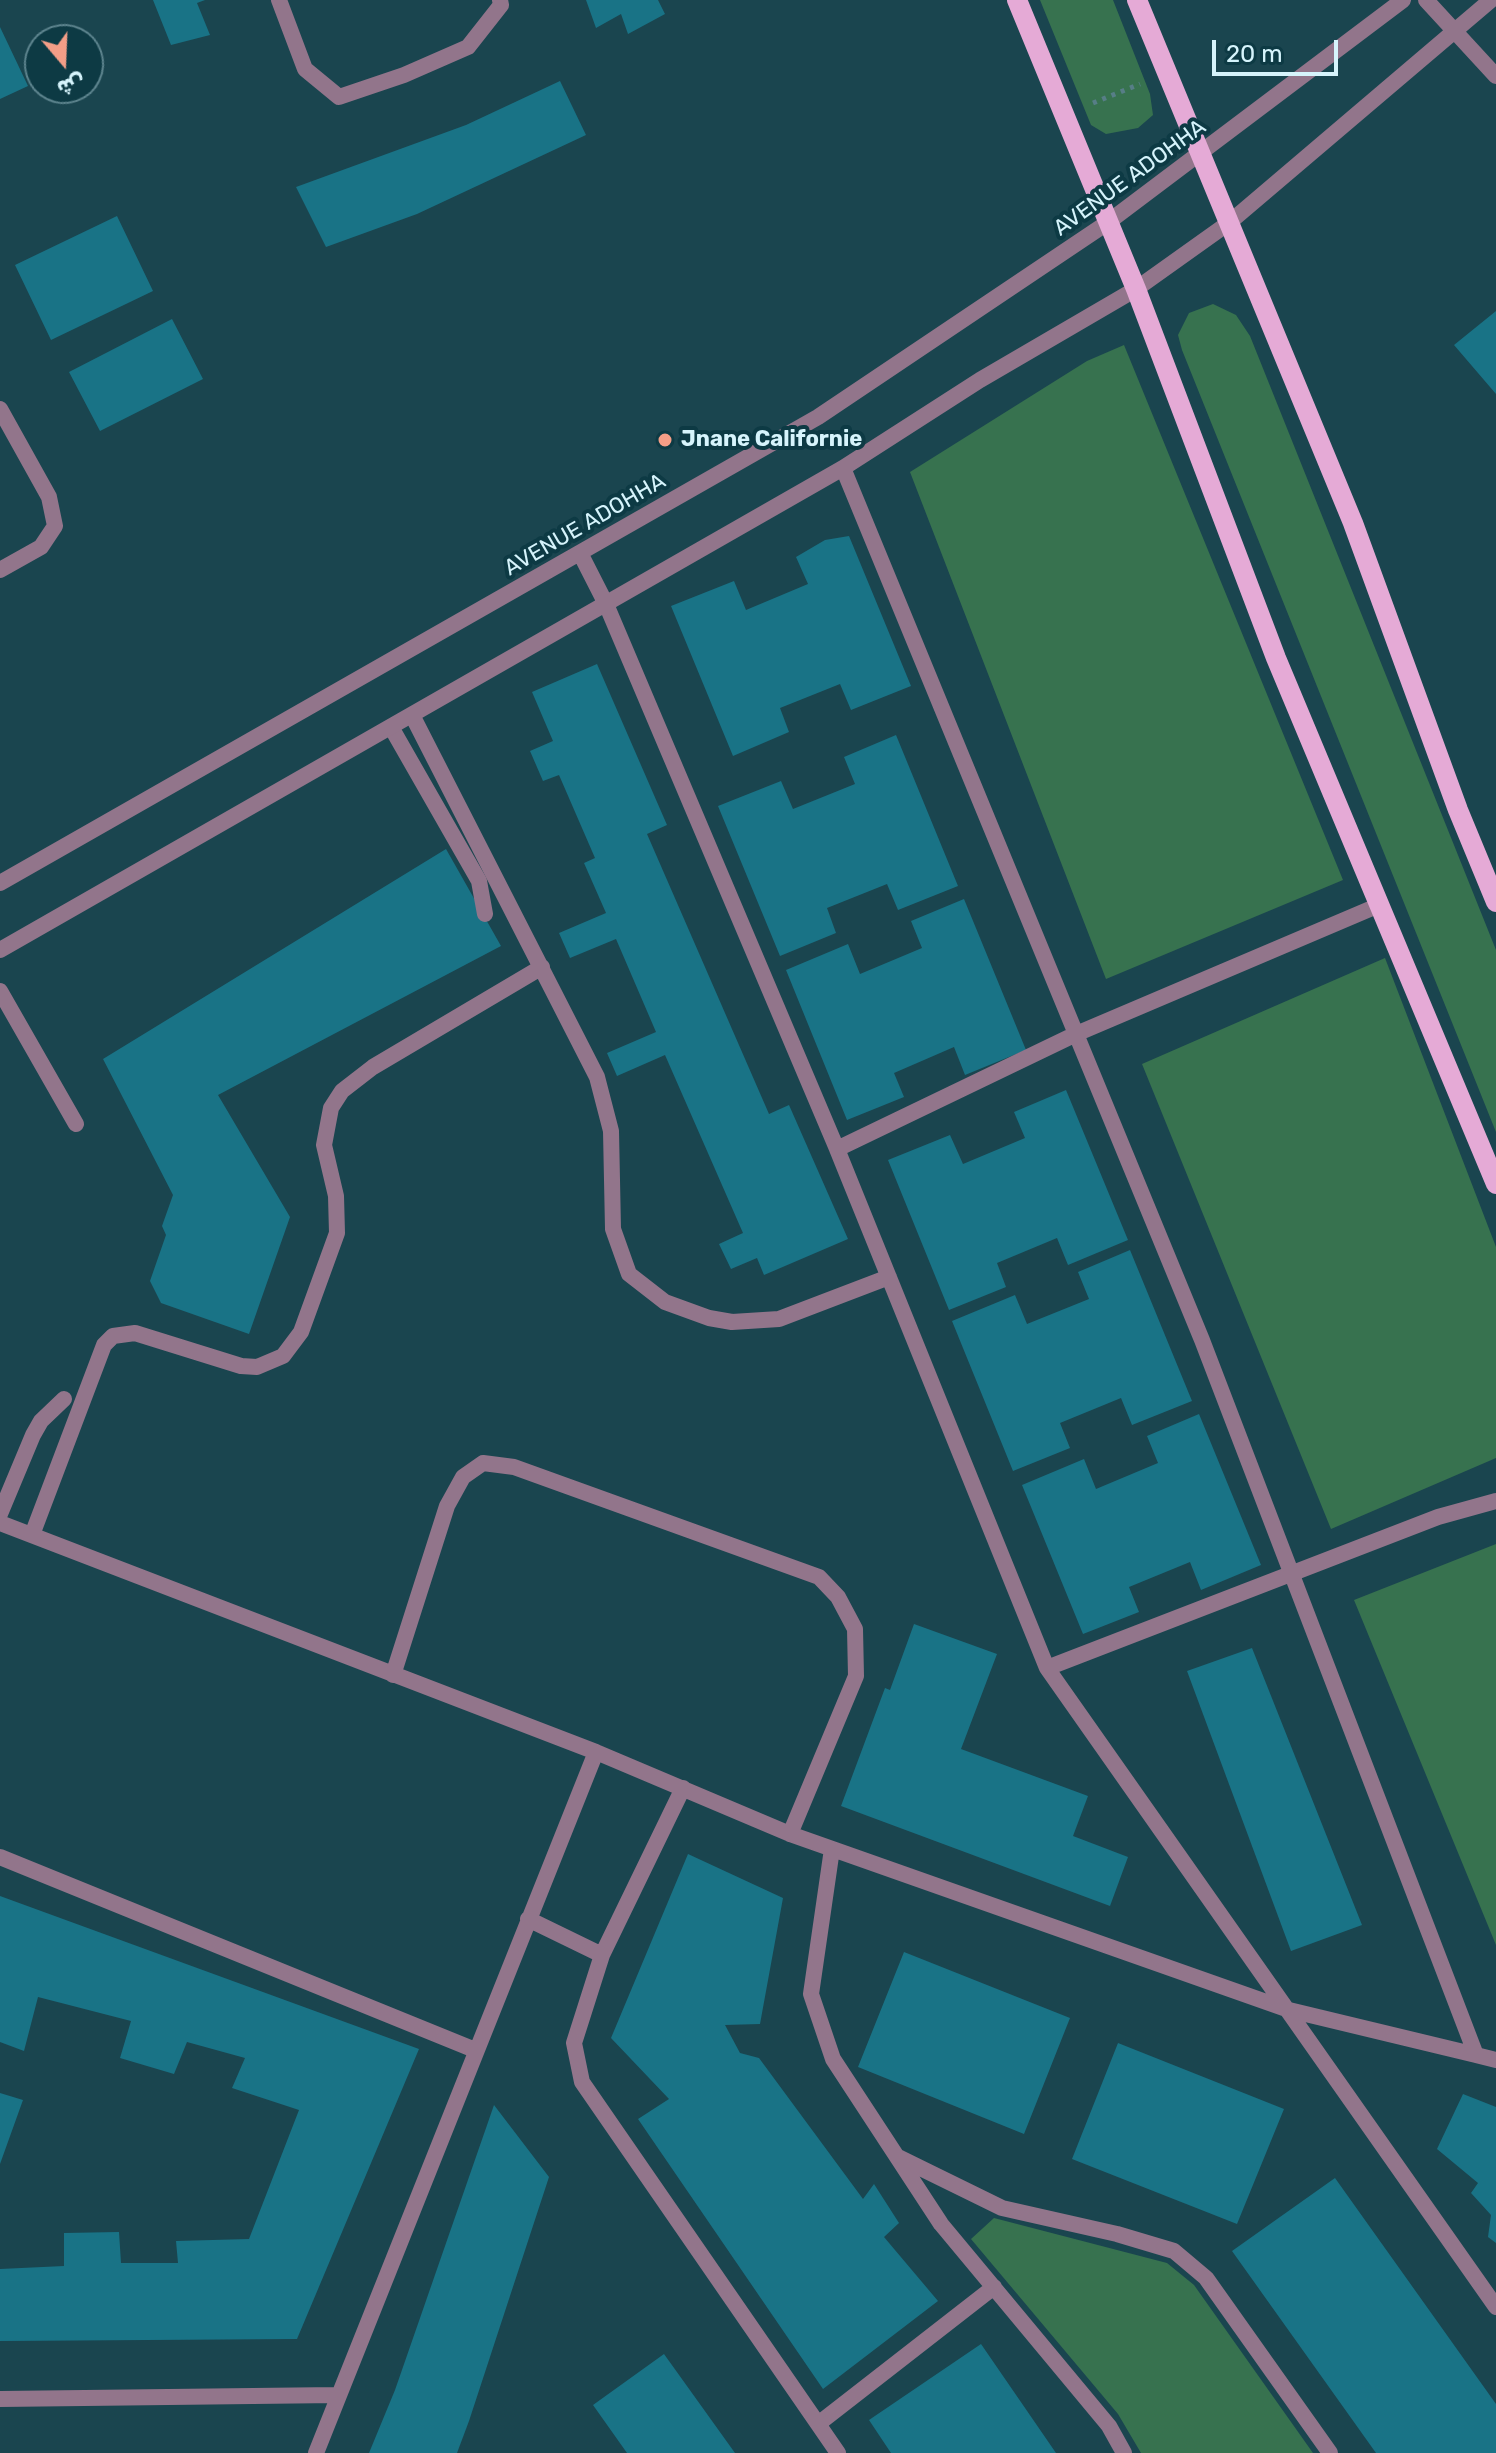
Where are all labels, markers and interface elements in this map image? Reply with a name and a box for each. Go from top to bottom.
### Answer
north arrow [24,24,104,104]
scale bar [1216,24,1342,74]
text: 20 m [1226,40,1283,68]
text: ش [54,68,89,103]
street label: AVENUE ADOHHA [1049,114,1211,242]
place label: Jnane Californie [681,427,862,453]
marker: Jnane Californie [656,431,674,449]
street label: AVENUE ADOHHA [500,468,670,582]

